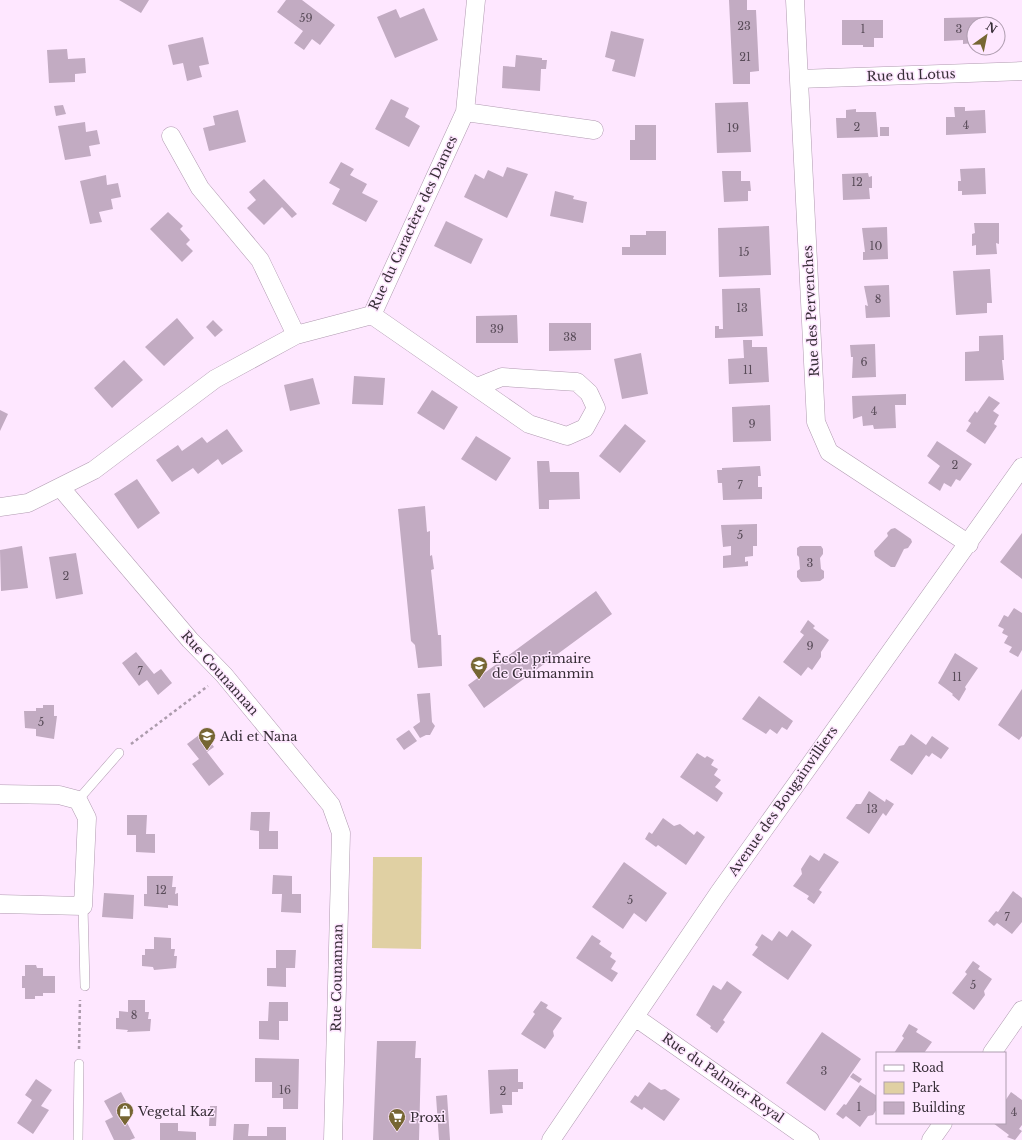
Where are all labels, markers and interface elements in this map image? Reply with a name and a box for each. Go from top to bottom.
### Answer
house number: 59 [299,11,313,25]
north arrow [966,16,1006,56]
house number: 23 [737,19,751,33]
text: N [983,19,1000,37]
house number: 1 [861,22,866,36]
house number: 3 [956,22,963,36]
house number: 21 [739,50,751,64]
street label: Rue du Lotus [866,65,956,85]
house number: 4 [963,118,969,132]
house number: 2 [854,120,861,134]
house number: 19 [727,121,739,135]
street label: Rue du Caractère des Dames [365,133,461,313]
house number: 12 [851,175,863,189]
house number: 10 [870,239,883,253]
house number: 15 [738,245,750,259]
street label: Rue des Pervenches [799,245,823,377]
house number: 8 [875,292,881,306]
house number: 13 [736,301,748,315]
house number: 39 [490,322,504,336]
house number: 38 [563,330,577,344]
house number: 6 [860,355,868,369]
house number: 11 [743,363,753,377]
house number: 4 [871,404,877,418]
house number: 9 [748,417,756,431]
house number: 2 [952,458,959,472]
house number: 7 [737,478,743,492]
house number: 5 [737,528,743,542]
house number: 3 [807,556,814,570]
house number: 2 [63,569,70,583]
street label: Rue Counannan [178,627,262,719]
house number: 9 [806,639,814,653]
place label: École primaire de Guimanmin [492,650,594,682]
school or university icon: École primaire de Guimanmin [469,655,489,680]
house number: 7 [137,664,143,678]
house number: 11 [952,670,962,684]
house number: 5 [38,715,44,729]
street label: Avenue des Bougainvilliers [724,723,841,880]
school or university icon: Adi et Nana [197,726,217,751]
place label: Adi et Nana [219,728,298,745]
house number: 13 [866,802,878,816]
house number: 12 [155,883,167,897]
house number: 5 [627,893,633,907]
house number: 7 [1004,910,1010,924]
street label: Rue Counannan [328,924,346,1032]
house number: 5 [970,978,976,992]
house number: 8 [131,1008,137,1022]
street label: Rue du Palmier Royal [659,1029,787,1127]
legend [876,1052,1006,1124]
text: Road [912,1060,944,1075]
house number: 3 [821,1064,828,1078]
text: Park [912,1080,940,1095]
house number: 16 [279,1083,291,1097]
house number: 2 [500,1084,507,1098]
house number: 1 [857,1100,862,1114]
text: Building [912,1100,966,1115]
shop icon: Vegetal Kaz [115,1101,135,1126]
place label: Vegetal Kaz [137,1103,214,1120]
house number: 4 [1011,1105,1017,1119]
supermarket icon: Proxi [387,1107,407,1132]
place label: Proxi [410,1109,446,1126]

